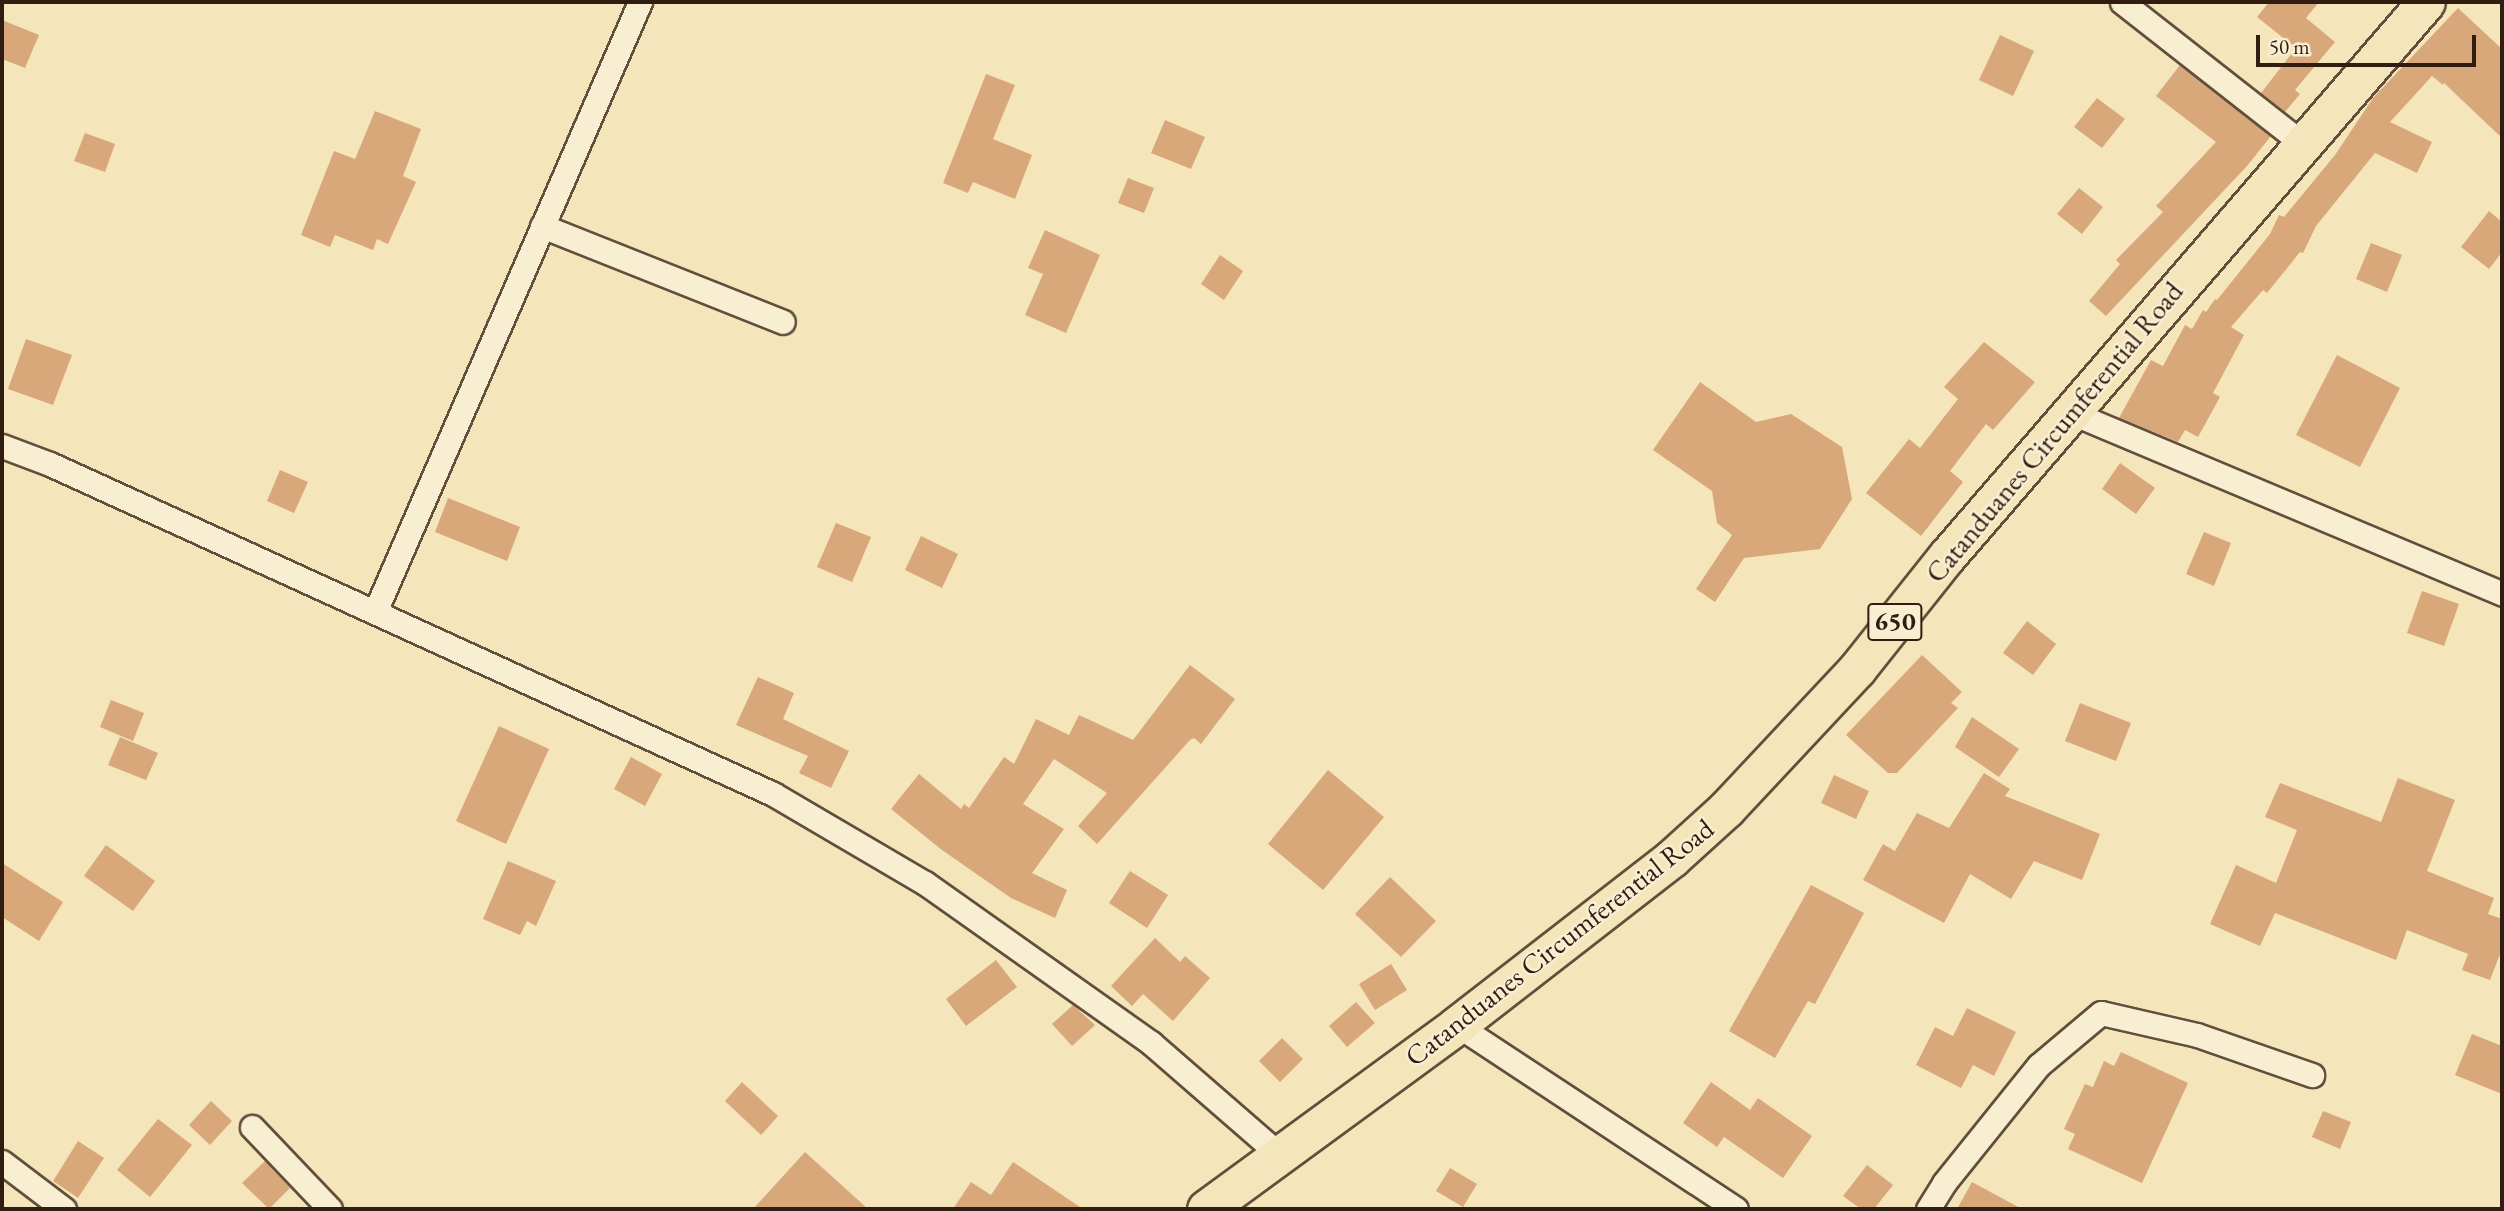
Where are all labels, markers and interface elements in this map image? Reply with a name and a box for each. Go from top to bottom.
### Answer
scale bar [2259,21,2480,65]
text: 50 m [2269,33,2310,60]
street label: Catanduanes Circumferential Road [1918,275,2190,589]
road number: 650 [1867,600,1923,644]
street label: Catanduanes Circumferential Road [1398,811,1720,1073]

